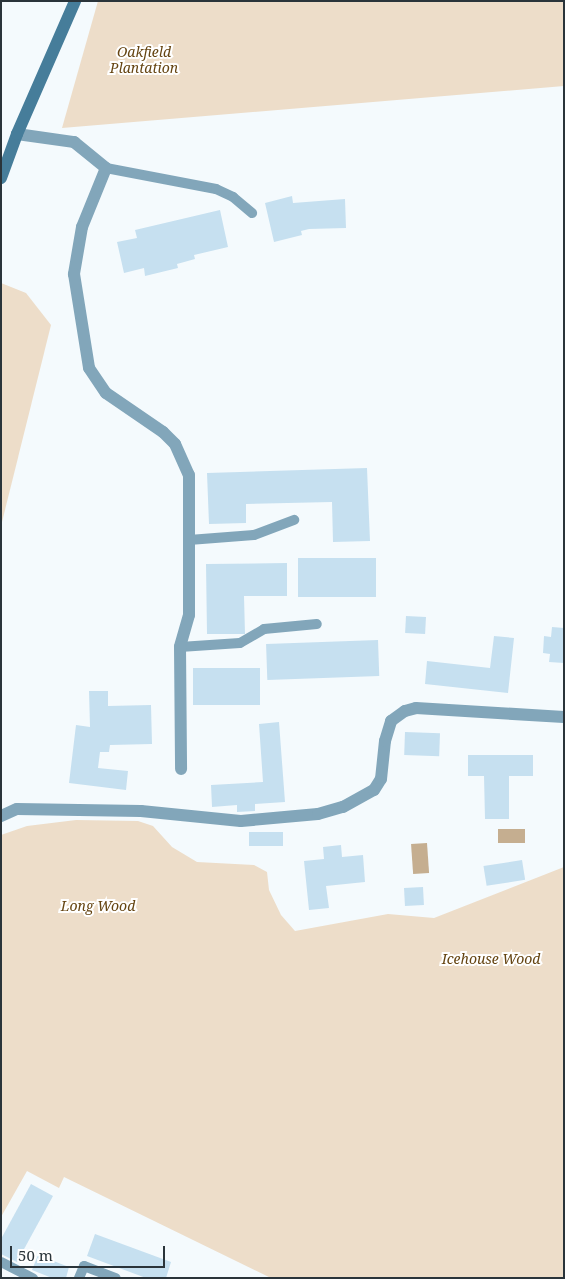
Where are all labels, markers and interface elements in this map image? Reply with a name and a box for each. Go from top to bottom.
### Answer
park label: Oakfield Plantation [110,44,178,76]
park label: Long Wood [61,898,135,914]
park label: Icehouse Wood [442,951,540,967]
scale bar [12,1236,168,1268]
text: 50 m [18,1245,53,1265]

